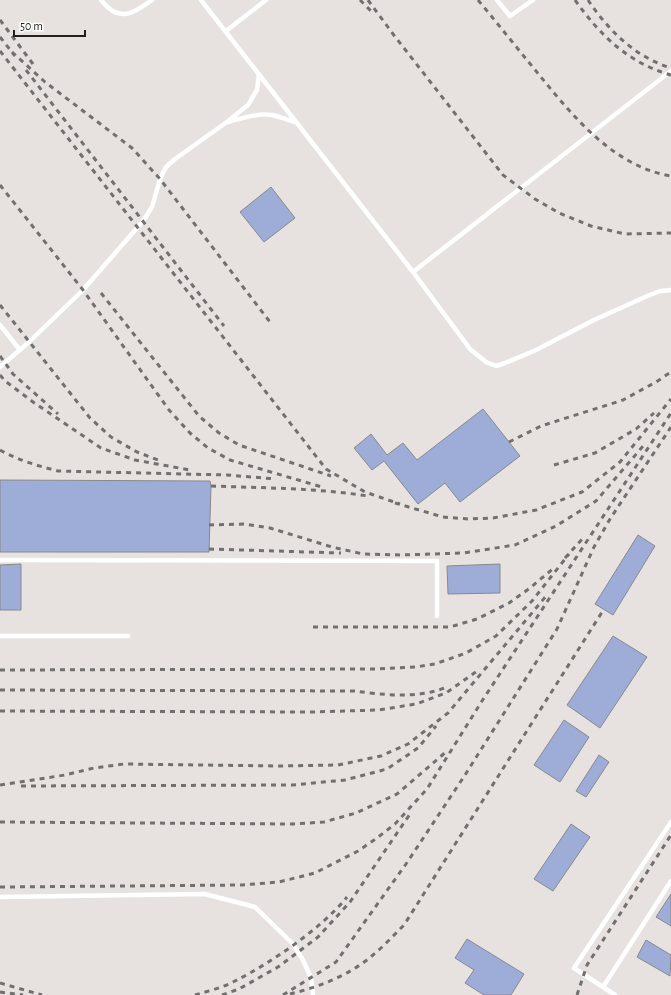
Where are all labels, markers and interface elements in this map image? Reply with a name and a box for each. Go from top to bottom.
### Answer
scale bar [14,12,85,38]
text: 50 m [20,20,43,32]

